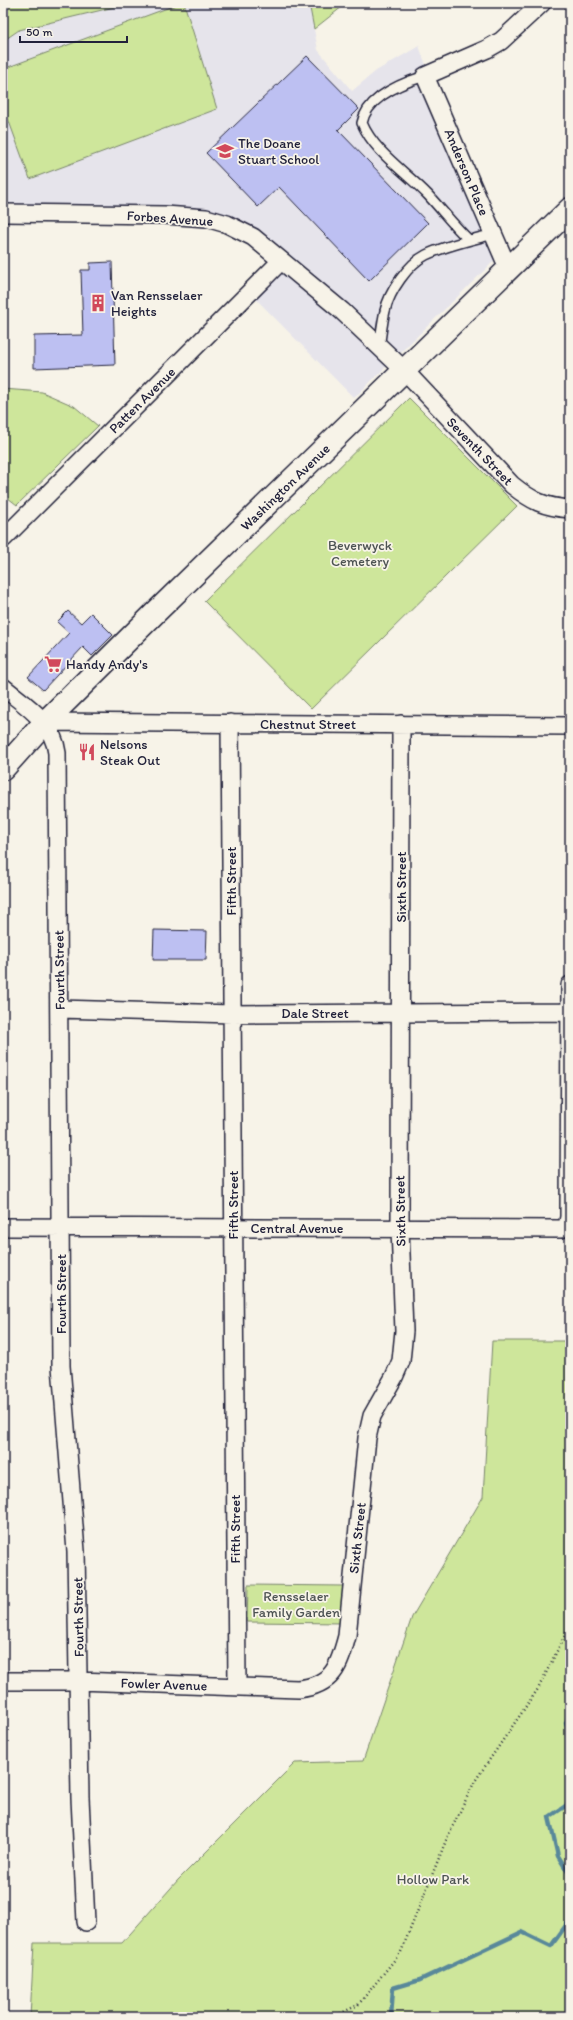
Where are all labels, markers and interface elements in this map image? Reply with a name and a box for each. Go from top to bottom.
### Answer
scale bar [20,18,127,44]
text: 50 m [26,25,52,39]
street label: Anderson Place [441,126,493,219]
place label: The Doane Stuart School [238,135,319,168]
school or university icon: The Doane Stuart School [215,141,235,161]
street label: Forbes Avenue [126,207,214,230]
place label: Van Rensselaer Heights [111,287,203,320]
building icon: Van Rensselaer Heights [88,293,108,313]
street label: Patten Avenue [106,363,179,437]
street label: Seventh Street [443,414,516,489]
street label: Washington Avenue [237,440,334,534]
park label: Beverwyck Cemetery [328,537,393,570]
supermarket icon: Handy Andy's [43,654,63,674]
place label: Handy Andy's [66,656,148,673]
street label: Chestnut Street [260,716,356,733]
place label: Nelsons Steak Out [100,736,160,769]
restaurant icon: Nelsons Steak Out [77,742,97,762]
street label: Fifth Street [223,847,240,916]
street label: Sixth Street [393,851,410,923]
street label: Fourth Street [50,930,69,1010]
street label: Dale Street [281,1005,349,1022]
street label: Fifth Street [225,1171,242,1240]
street label: Sixth Street [391,1175,410,1247]
street label: Central Avenue [251,1220,344,1237]
street label: Fourth Street [53,1254,70,1334]
street label: Fifth Street [227,1495,244,1564]
street label: Sixth Street [345,1502,370,1574]
street label: Fourth Street [69,1577,88,1657]
park label: Rensselaer Family Garden [252,1588,340,1621]
street label: Fowler Avenue [120,1674,208,1695]
park label: Hollow Park [397,1871,469,1888]

